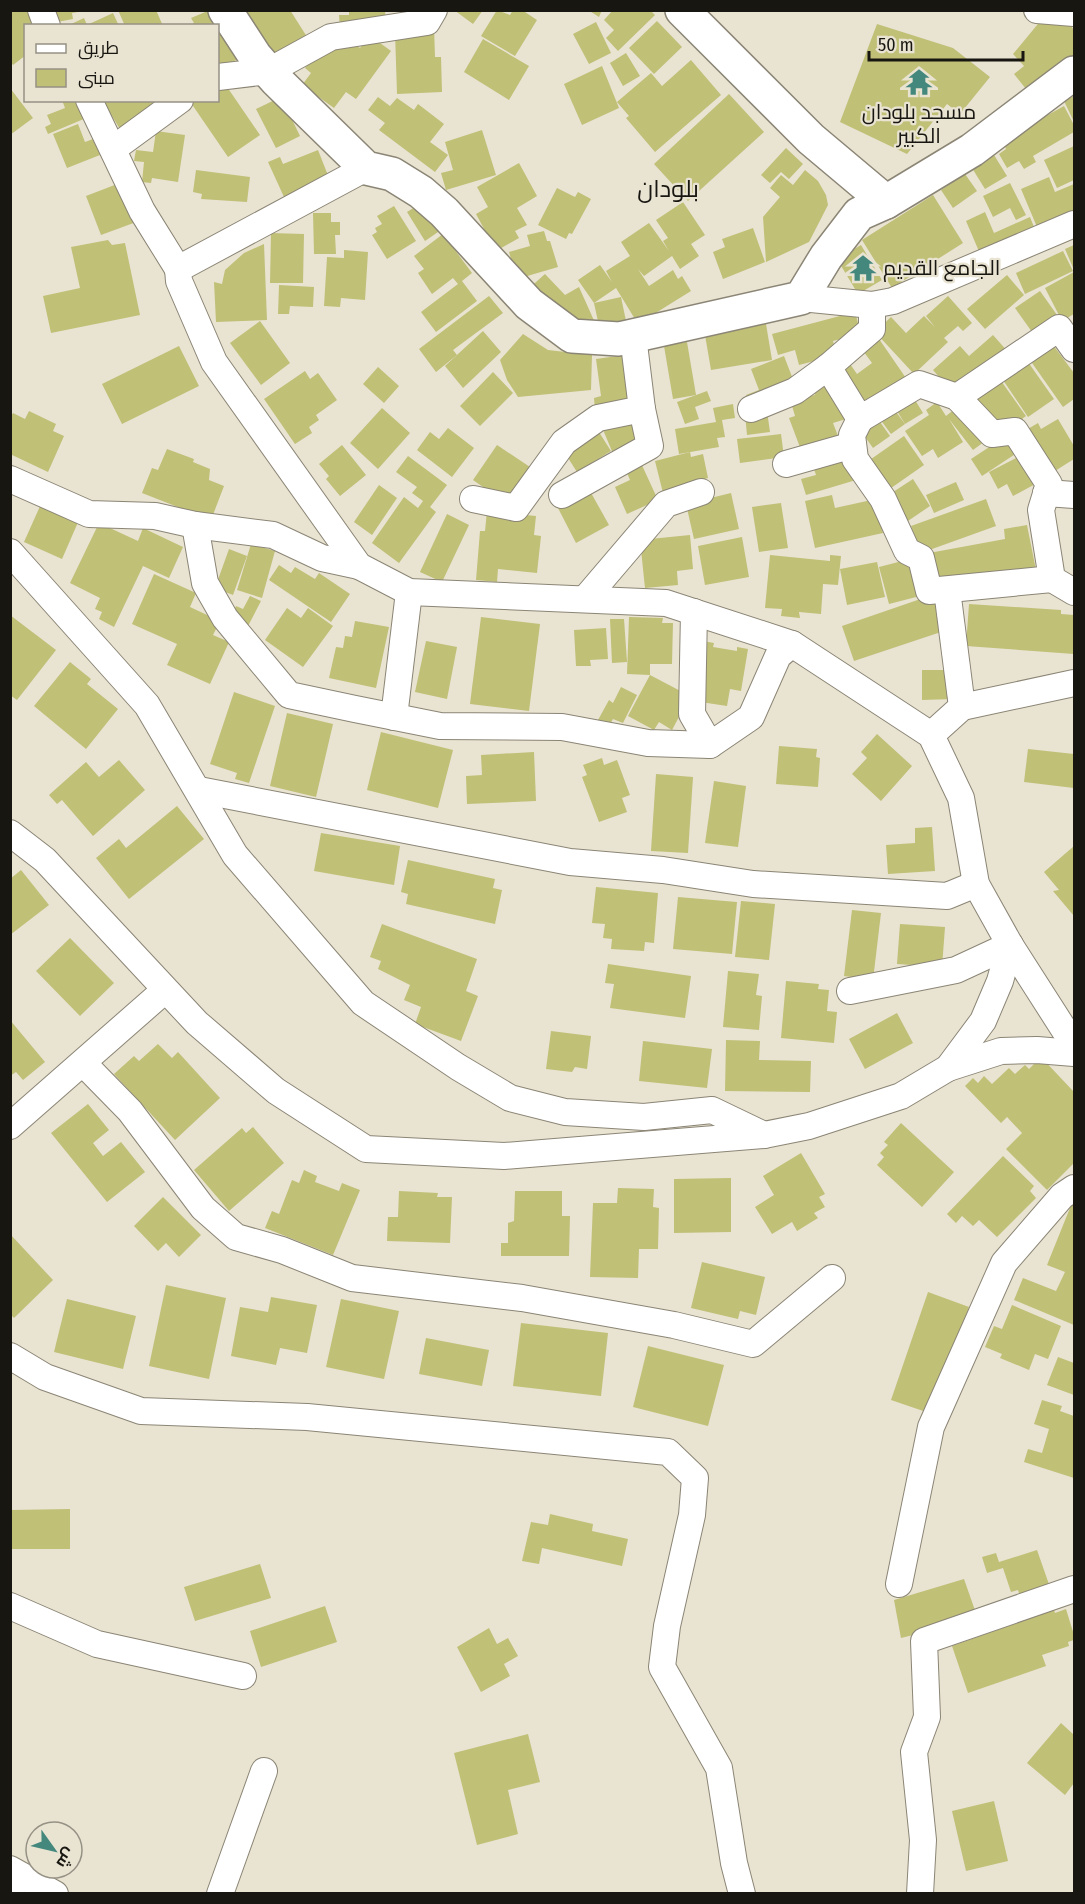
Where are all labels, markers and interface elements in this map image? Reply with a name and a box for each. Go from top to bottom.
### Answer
legend [24,24,219,102]
scale bar [869,24,1024,62]
text: 50 m [878,34,914,56]
text: طريق [78,37,119,60]
text: مبنى [78,67,115,89]
temple icon: مسجد بلودان الكبير [904,67,934,97]
place label: مسجد بلودان الكبير [862,99,976,149]
district label: بلودان [637,175,699,203]
temple icon: الجامع القديم [848,253,878,283]
place label: الجامع القديم [883,255,1000,282]
north arrow [24,1820,84,1880]
text: ش [52,1844,80,1872]

